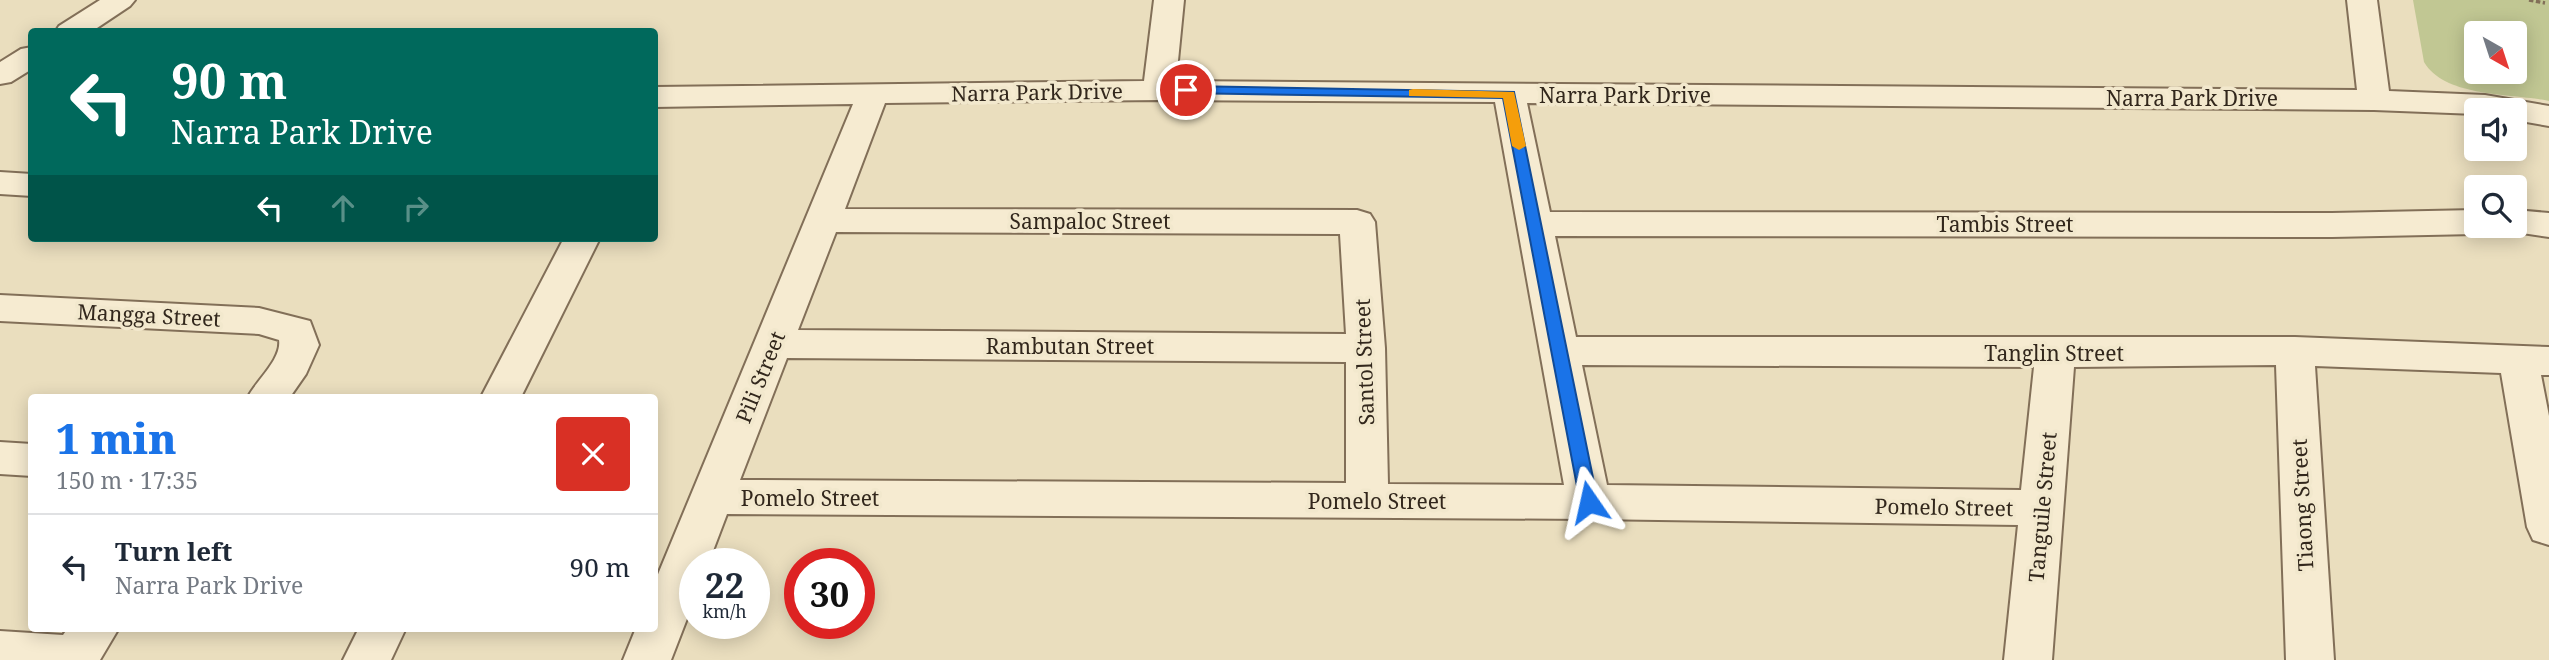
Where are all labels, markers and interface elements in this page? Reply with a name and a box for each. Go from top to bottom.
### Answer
north arrow [2464,21,2527,84]
map controls [2464,21,2527,238]
text: 90 m [171,47,287,113]
icon: left [56,56,147,147]
pin [1156,60,1216,120]
icon: arrive [1167,71,1205,109]
street label: Narra Park Drive [951,77,1123,107]
street label: Narra Park Drive [1539,81,1711,109]
street label: Narra Park Drive [2106,84,2278,112]
button: sound [2464,98,2527,161]
text: Narra Park Drive [171,110,433,153]
button: search [2464,175,2527,238]
icon: left [251,189,289,227]
icon: ahead [324,189,362,227]
icon: right [397,189,435,227]
street label: Sampaloc Street [1010,207,1170,235]
street label: Tambis Street [1936,210,2074,238]
street label: Mangga Street [77,297,221,333]
street label: Santol Street [1348,298,1380,426]
street label: Pili Street [729,327,791,427]
street label: Rambutan Street [986,332,1154,360]
street label: Tanglin Street [1984,339,2124,367]
text: 1 min [56,409,177,466]
button: close [556,417,630,491]
street label: Tanguile Street [2021,431,2063,583]
street label: Tiaong Street [2285,438,2319,572]
text: 150 m · 17:35 [56,464,198,496]
position arrow [1552,465,1626,539]
street label: Pomelo Street [741,484,879,512]
street label: Pomelo Street [1308,487,1446,515]
street label: Pomelo Street [1874,492,2014,522]
text: Turn left [115,533,232,569]
icon: left [56,548,94,586]
speed limit sign: 30 [784,548,875,639]
text: 90 m [570,549,630,585]
text: 22 [705,561,744,608]
text: Narra Park Drive [115,569,303,601]
text: km/h [702,599,747,623]

